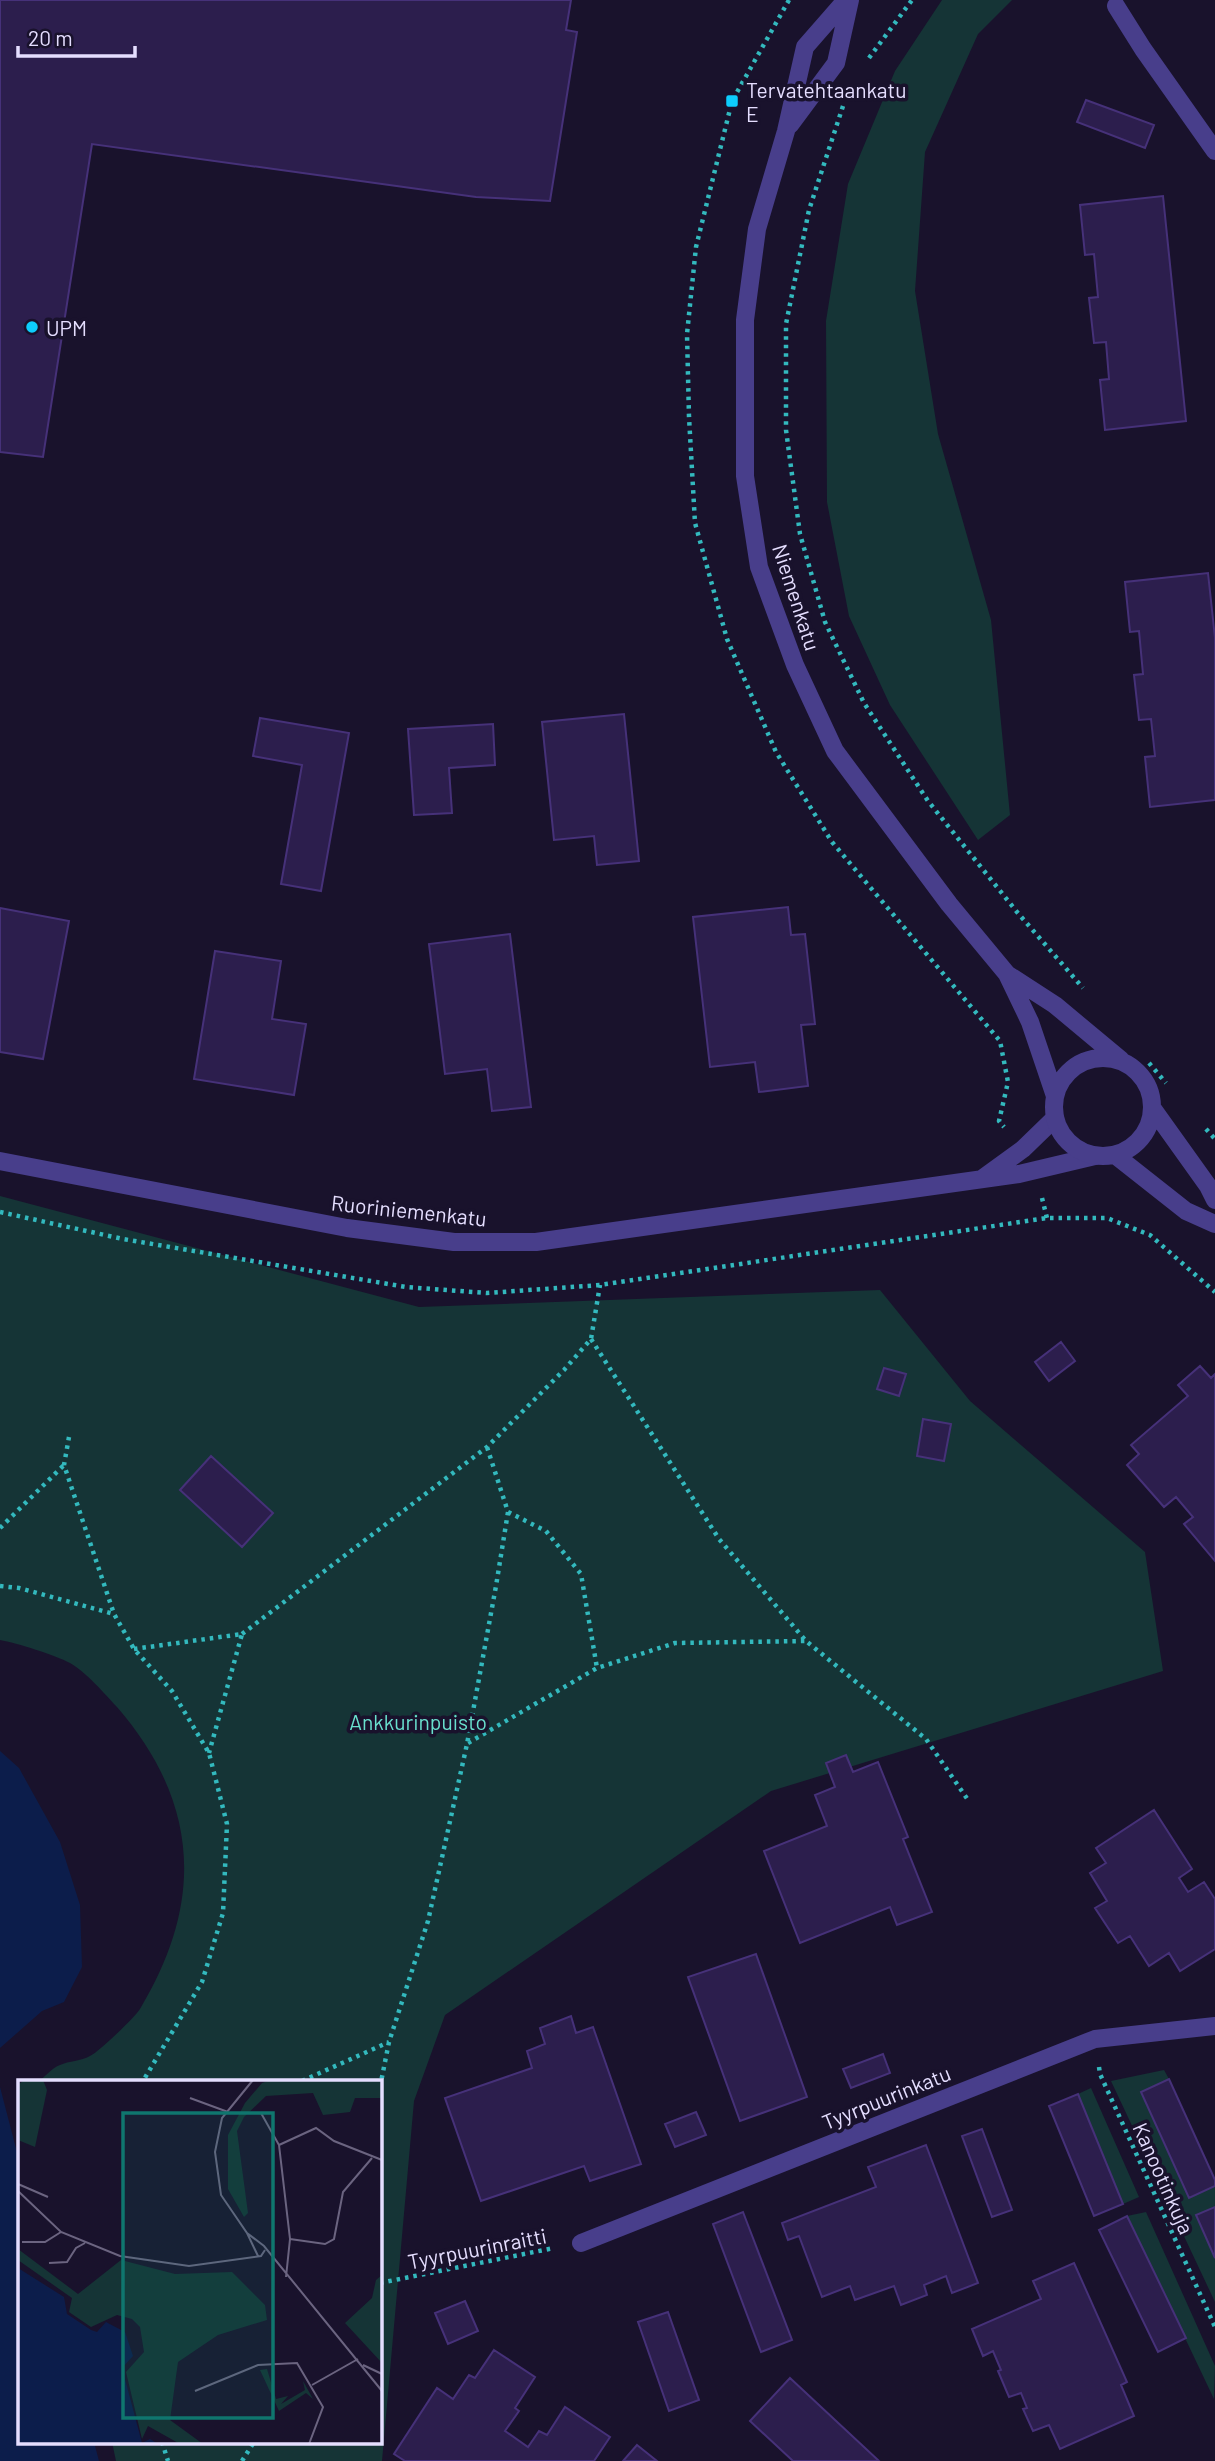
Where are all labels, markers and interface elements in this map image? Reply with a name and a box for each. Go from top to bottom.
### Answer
scale bar [18,14,135,58]
text: 20 m [28,25,73,50]
place label: Tervatehtaankatu E [746,77,906,126]
marker: Tervatehtaankatu E [724,93,740,109]
place label: UPM [46,315,87,340]
marker: UPM [24,319,40,335]
street label: Niemenkatu [768,541,826,653]
street label: Ruoriniemenkatu [330,1189,488,1231]
park label: Ankkurinpuisto [349,1709,487,1734]
street label: Tyyrpuurinkatu [818,2060,954,2134]
inset map [18,2080,382,2444]
street label: Kanootinkuja [1128,2118,1200,2238]
street label: Tyyrpuurinraitti [405,2222,549,2274]

